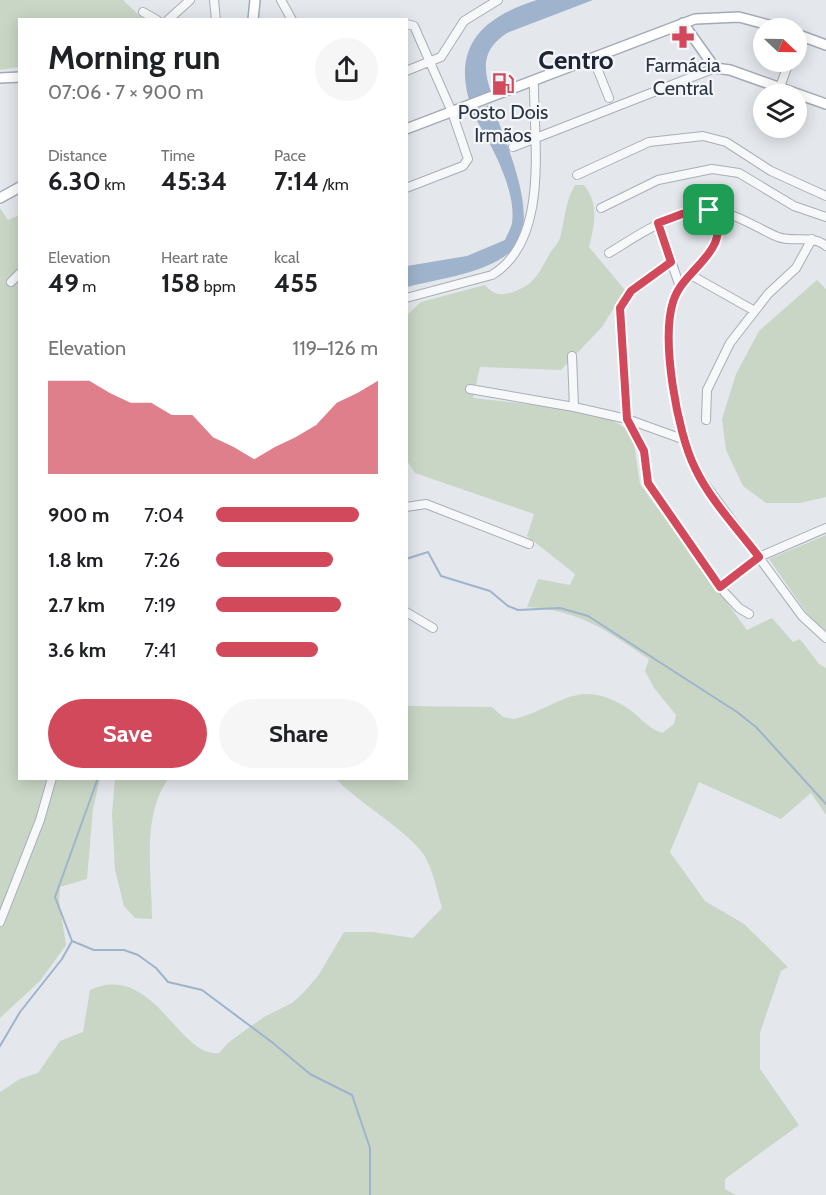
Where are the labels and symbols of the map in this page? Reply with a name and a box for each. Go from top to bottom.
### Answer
north arrow [753,18,807,72]
pharmacy icon: Farmácia Central [670,24,696,50]
district label: Centro [538,44,614,76]
place label: Farmácia Central [645,53,721,100]
fuel station icon: Posto Dois Irmãos [490,71,516,97]
place label: Posto Dois Irmãos [458,100,548,147]
pin [683,184,734,235]

